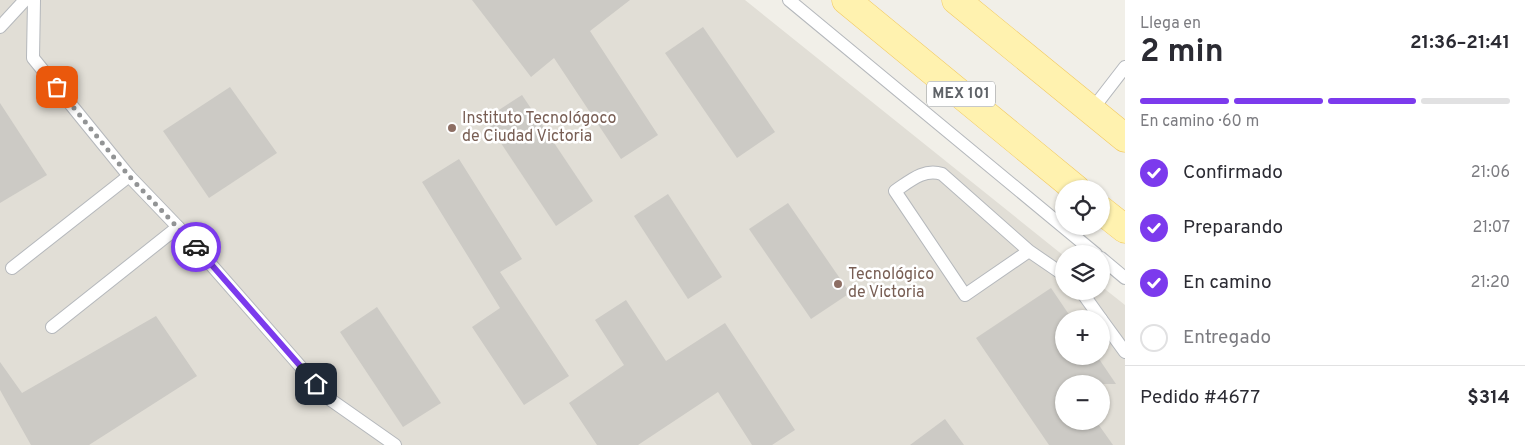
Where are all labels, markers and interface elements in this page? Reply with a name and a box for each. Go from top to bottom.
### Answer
text: Llega en [1140,14,1201,34]
text: 21:36–21:41 [1410,31,1510,55]
text: 2 min [1140,33,1224,73]
pin [36,66,78,108]
icon: bag [43,73,71,101]
road number: MEX 101 [927,82,995,106]
place label: Instituto Tecnológoco de Ciudad Victoria [462,109,617,147]
text: En camino · 60 m [1140,112,1259,132]
marker: Instituto Tecnológoco de Ciudad Victoria [446,122,458,134]
icon: check [1140,159,1168,187]
text: Confirmado [1183,161,1283,185]
text: 21:06 [1471,163,1510,183]
map controls [1055,180,1110,430]
button: locate [1055,180,1110,235]
icon: check [1140,214,1168,242]
text: Preparando [1183,216,1283,240]
text: 21:07 [1472,218,1510,238]
courier [171,222,221,272]
icon: car [182,233,210,261]
button: layers [1055,245,1110,300]
place label: Tecnológico de Victoria [848,265,934,303]
icon: check [1140,269,1168,297]
text: En camino [1183,271,1272,295]
text: 21:20 [1471,273,1510,293]
marker: Tecnológico de Victoria [832,278,844,290]
button: + [1055,310,1110,365]
text: Entregado [1183,326,1271,350]
pin [295,363,337,405]
icon: home [302,370,330,398]
button: − [1055,375,1110,430]
text: Pedido #4677 [1140,386,1260,410]
text: $314 [1467,386,1510,410]

